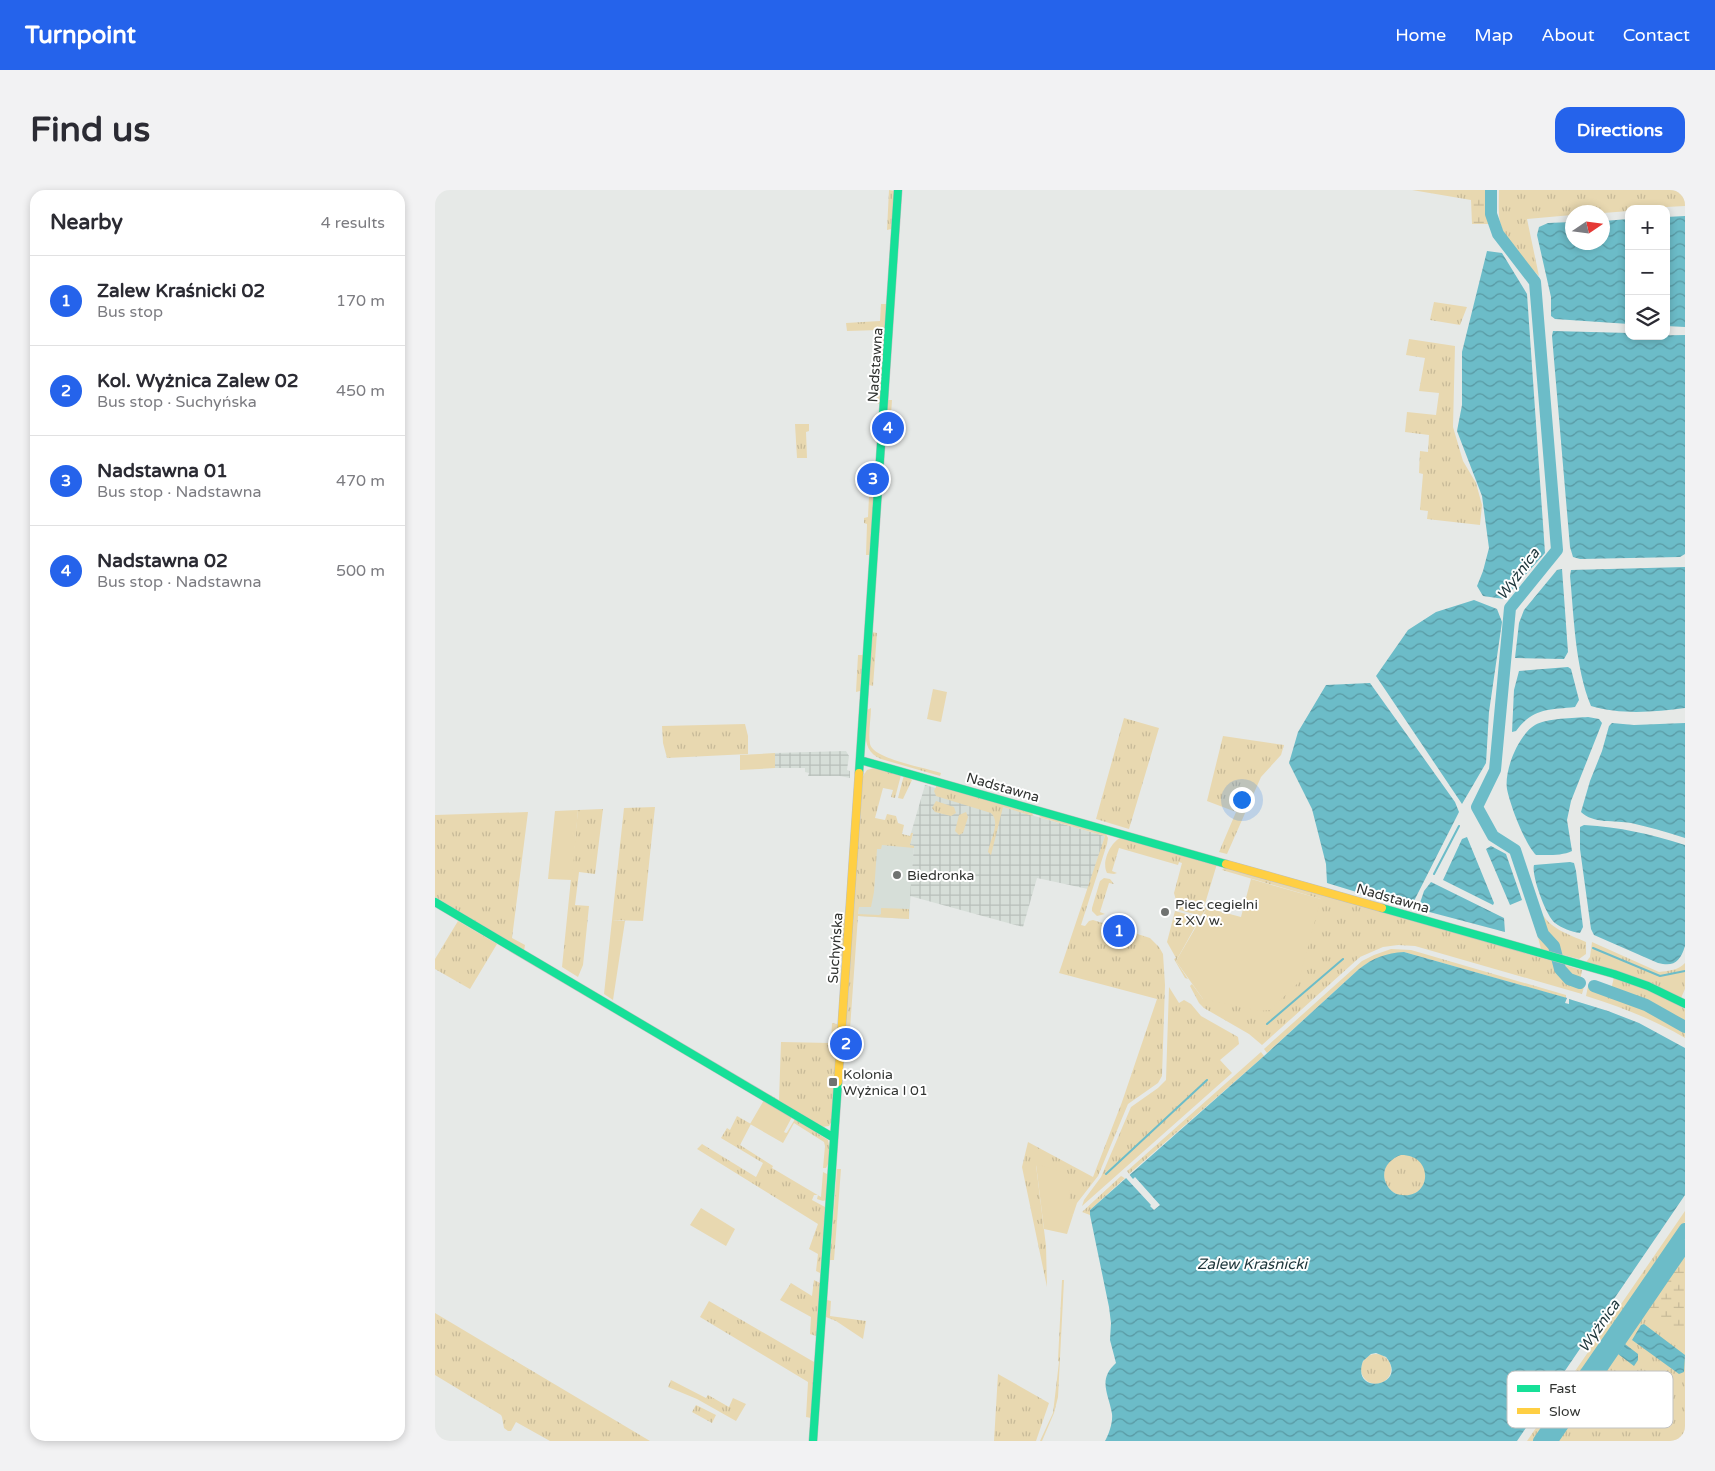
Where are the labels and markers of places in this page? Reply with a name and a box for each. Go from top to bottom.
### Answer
pin: 4 [872,409,904,447]
pin: 3 [857,460,889,498]
place label: Biedronka [907,867,974,884]
marker: Biedronka [891,869,903,881]
place label: Piec cegielni z XV w. [1175,896,1258,929]
marker: Piec cegielni z XV w. [1159,906,1171,918]
pin: 1 [1103,912,1135,950]
pin: 2 [830,1025,862,1063]
place label: Kolonia Wyżnica I 01 [843,1066,928,1099]
marker: Kolonia Wyżnica I 01 [827,1076,839,1088]

